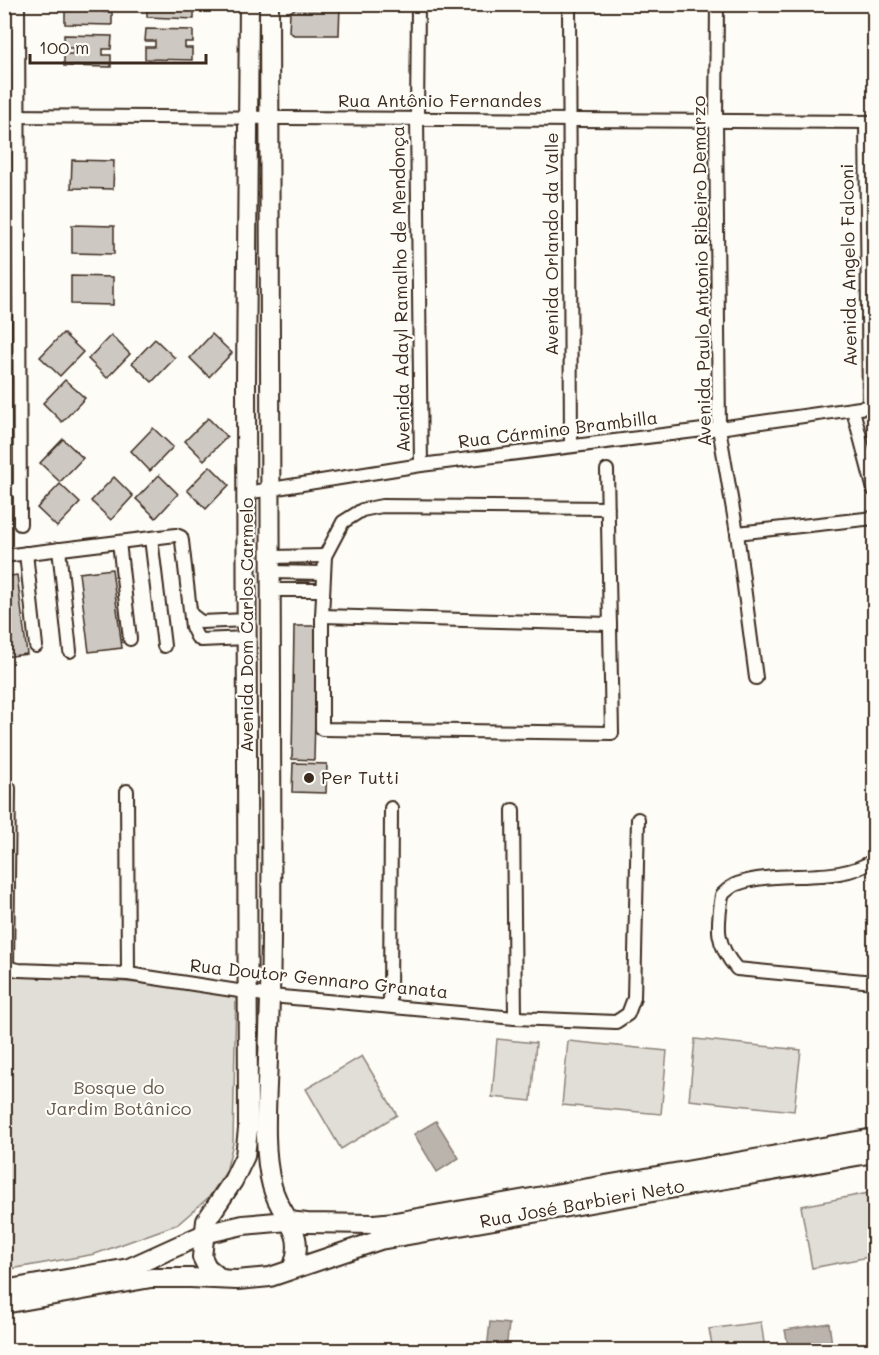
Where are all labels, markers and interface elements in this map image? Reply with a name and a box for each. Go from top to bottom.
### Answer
scale bar [30,27,206,65]
text: 100 m [39,35,89,59]
street label: Rua Antônio Fernandes [338,88,542,112]
street label: Avenida Paulo Antonio Ribeiro Demarzo [686,95,716,446]
street label: Avenida Adayl Ramalho de Mendonça [385,125,415,453]
street label: Avenida Orlando da Valle [539,132,563,356]
street label: Avenida Angelo Falconi [834,163,862,367]
street label: Rua Cármino Brambilla [457,405,659,453]
street label: Avenida Dom Carlos Carmelo [234,497,258,752]
place label: Per Tutti [321,765,399,789]
marker: Per Tutti [302,771,316,785]
street label: Rua Doutor Gennaro Granata [189,953,449,1004]
park label: Bosque do Jardim Botânico [47,1075,192,1120]
street label: Rua José Barbieri Neto [478,1173,686,1233]

